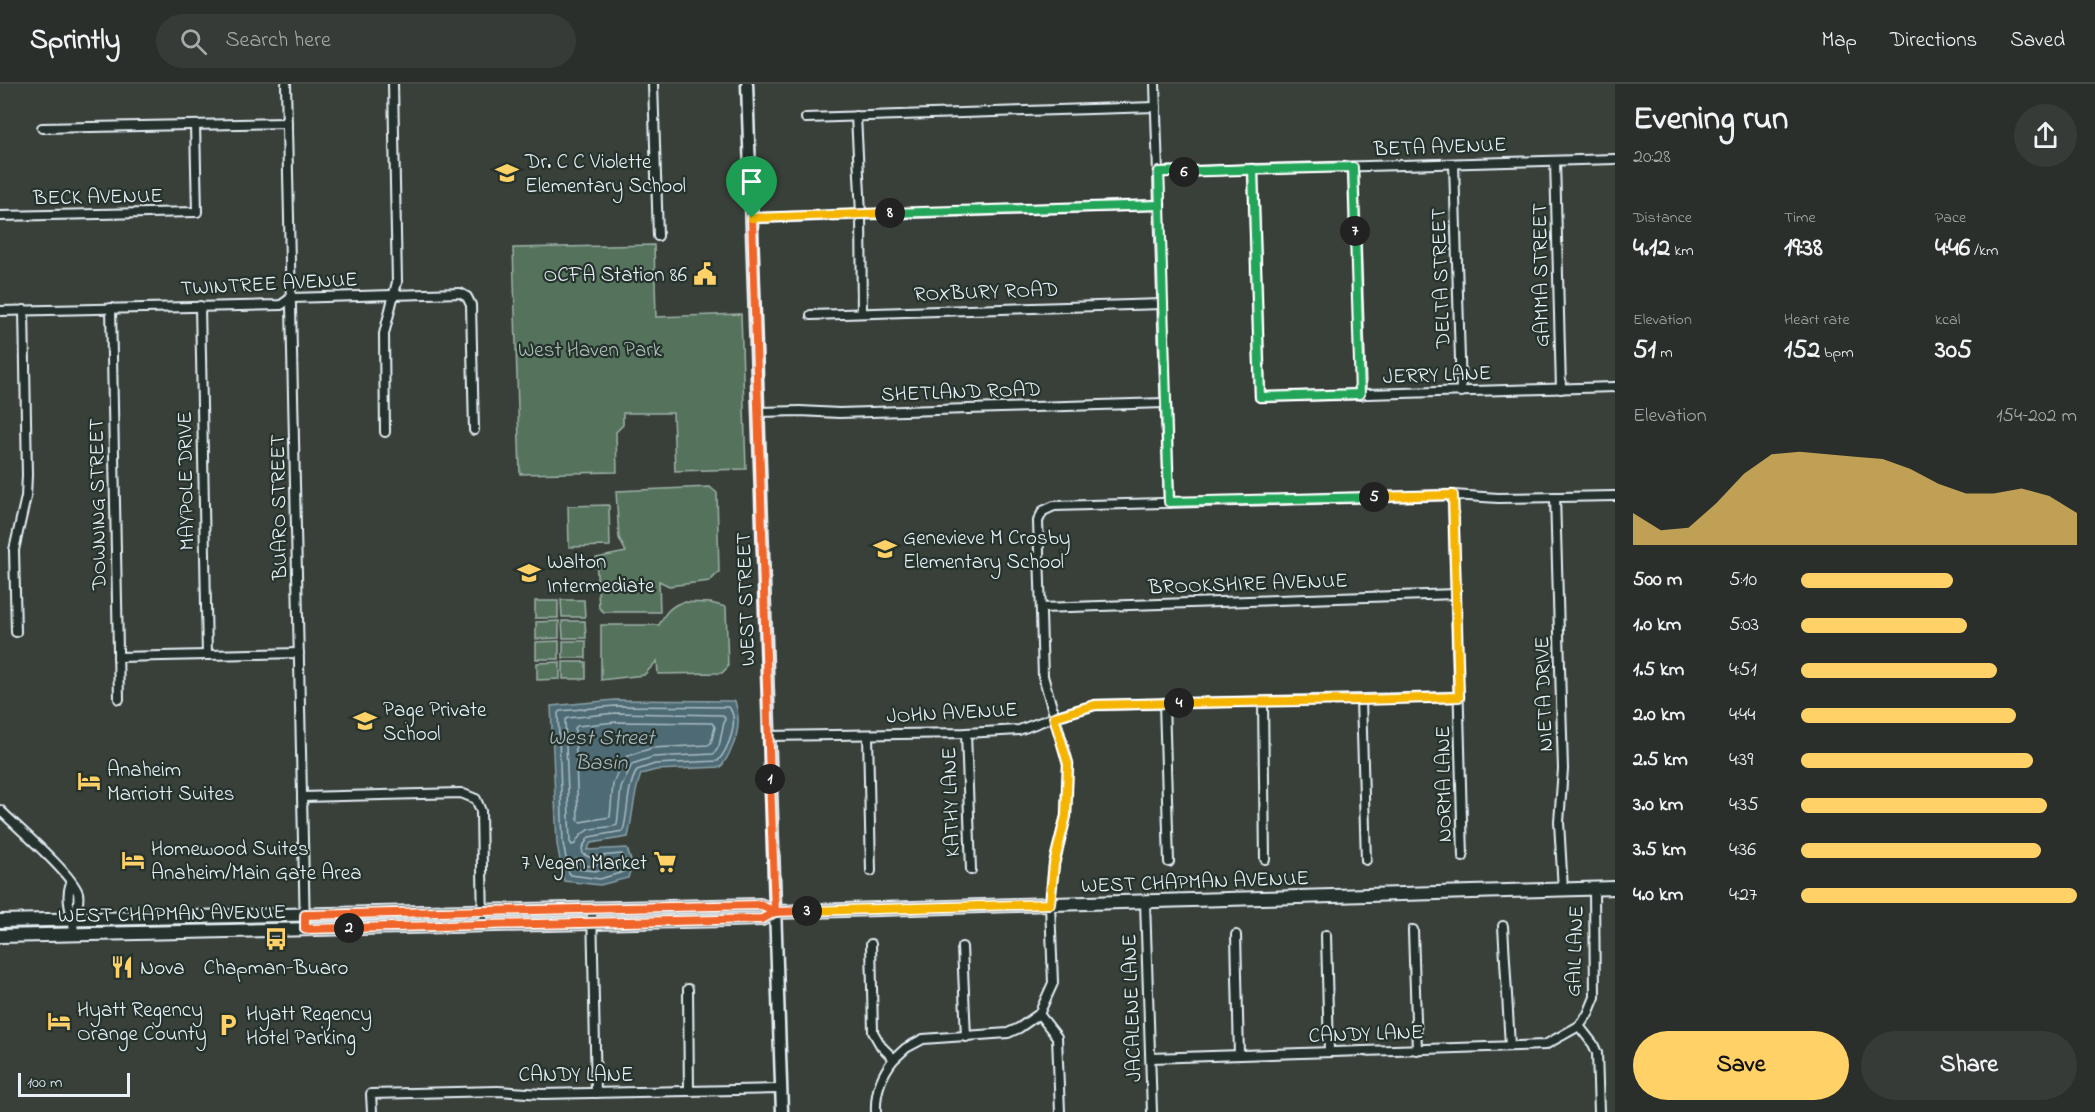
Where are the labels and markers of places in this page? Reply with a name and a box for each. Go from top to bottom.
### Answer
place label: Dr. C C Violette Elementary School [524,148,686,204]
pin [726,156,777,218]
pin: 6 [1169,157,1199,187]
school or university icon: Dr. C C Violette Elementary School [494,160,520,186]
pin: 8 [875,198,905,228]
pin: 7 [1340,216,1370,246]
place label: OCFA Station 86 [544,261,687,291]
public building icon: OCFA Station 86 [692,261,718,287]
pin: 5 [1359,482,1389,512]
place label: Genevieve M Crosby Elementary School [903,524,1070,580]
school or university icon: Genevieve M Crosby Elementary School [872,536,898,562]
place label: Walton Intermediate [547,548,655,602]
school or university icon: Walton Intermediate [516,560,542,586]
pin: 4 [1164,688,1194,718]
place label: Page Private School [383,696,487,750]
school or university icon: Page Private School [352,708,378,734]
place label: Anaheim Marriott Suites [107,756,235,810]
pin: 1 [755,764,785,794]
hotel icon: Anaheim Marriott Suites [76,768,102,794]
place label: Homewood Suites Anaheim/Main Gate Area [151,835,361,889]
hotel icon: Homewood Suites Anaheim/Main Gate Area [120,847,146,873]
place label: 7 Vegan Market [521,849,647,881]
supermarket icon: 7 Vegan Market [652,849,678,875]
pin: 3 [792,896,822,926]
pin: 2 [334,913,364,943]
bus stop icon: Chapman-Buaro [263,926,289,952]
restaurant icon: Nova [109,954,135,980]
place label: Nova [140,954,185,984]
place label: Chapman-Buaro [204,954,349,984]
place label: Hyatt Regency Orange County [77,996,207,1052]
place label: Hyatt Regency Hotel Parking [246,1000,372,1056]
hotel icon: Hyatt Regency Orange County [46,1008,72,1034]
parking icon: Hyatt Regency Hotel Parking [215,1012,241,1038]

